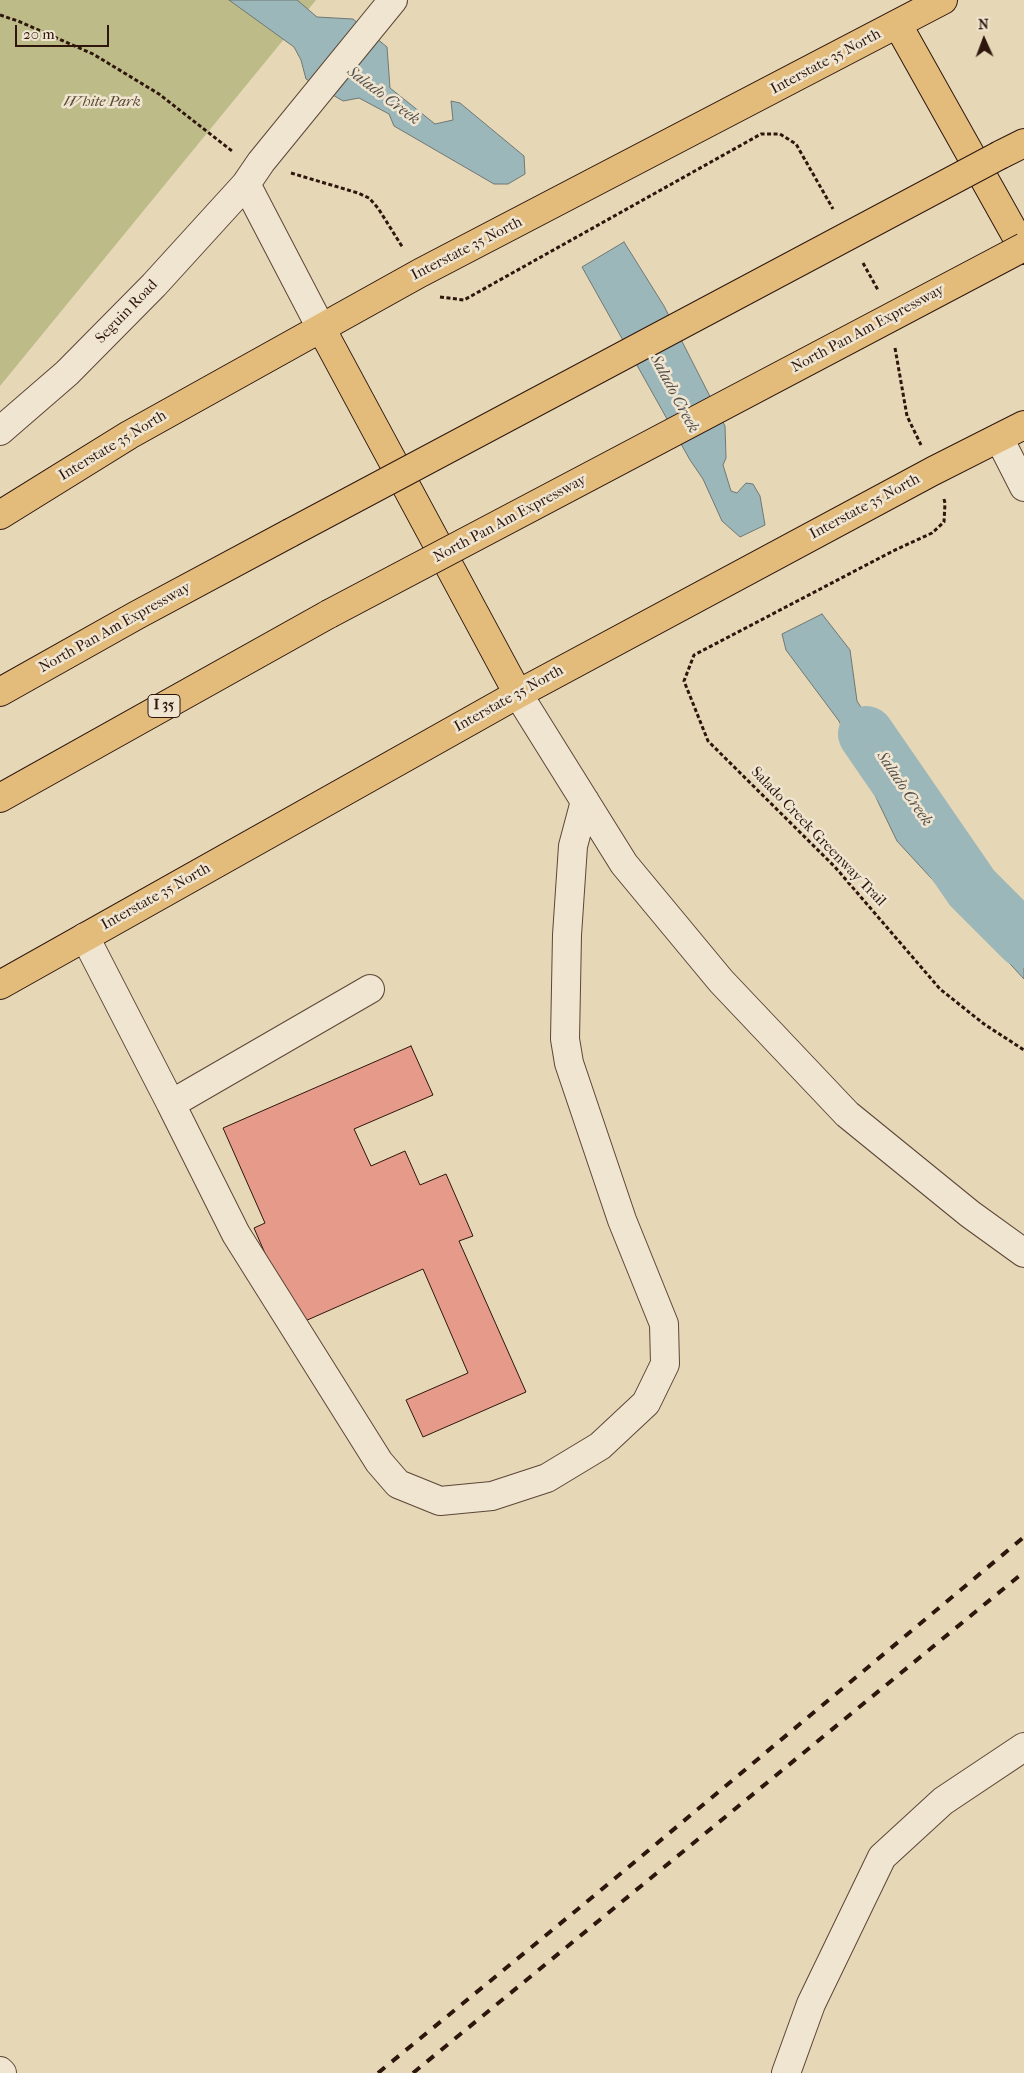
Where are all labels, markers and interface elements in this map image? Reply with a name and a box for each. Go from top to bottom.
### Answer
scale bar [18,15,111,47]
north arrow [959,15,1009,65]
text: N [978,16,989,33]
text: 20 m [23,25,55,43]
street label: Interstate 35 North [768,25,884,99]
water label: Salado Creek [343,62,423,130]
park label: White Park [63,93,141,111]
street label: Interstate 35 North [409,213,525,285]
street label: Seguin Road [92,276,162,348]
street label: North Pan Am Expressway [788,281,948,377]
water label: Salado Creek [645,351,703,437]
street label: Interstate 35 North [56,407,170,485]
street label: Interstate 35 North [807,470,923,544]
street label: North Pan Am Expressway [430,471,590,567]
street label: North Pan Am Expressway [36,579,194,677]
street label: Interstate 35 North [451,662,567,736]
road number: I 35 [148,694,180,718]
water label: Salado Creek [872,748,936,830]
street label: Salado Creek Greenway Trail [747,764,889,910]
street label: Interstate 35 North [98,860,214,934]

